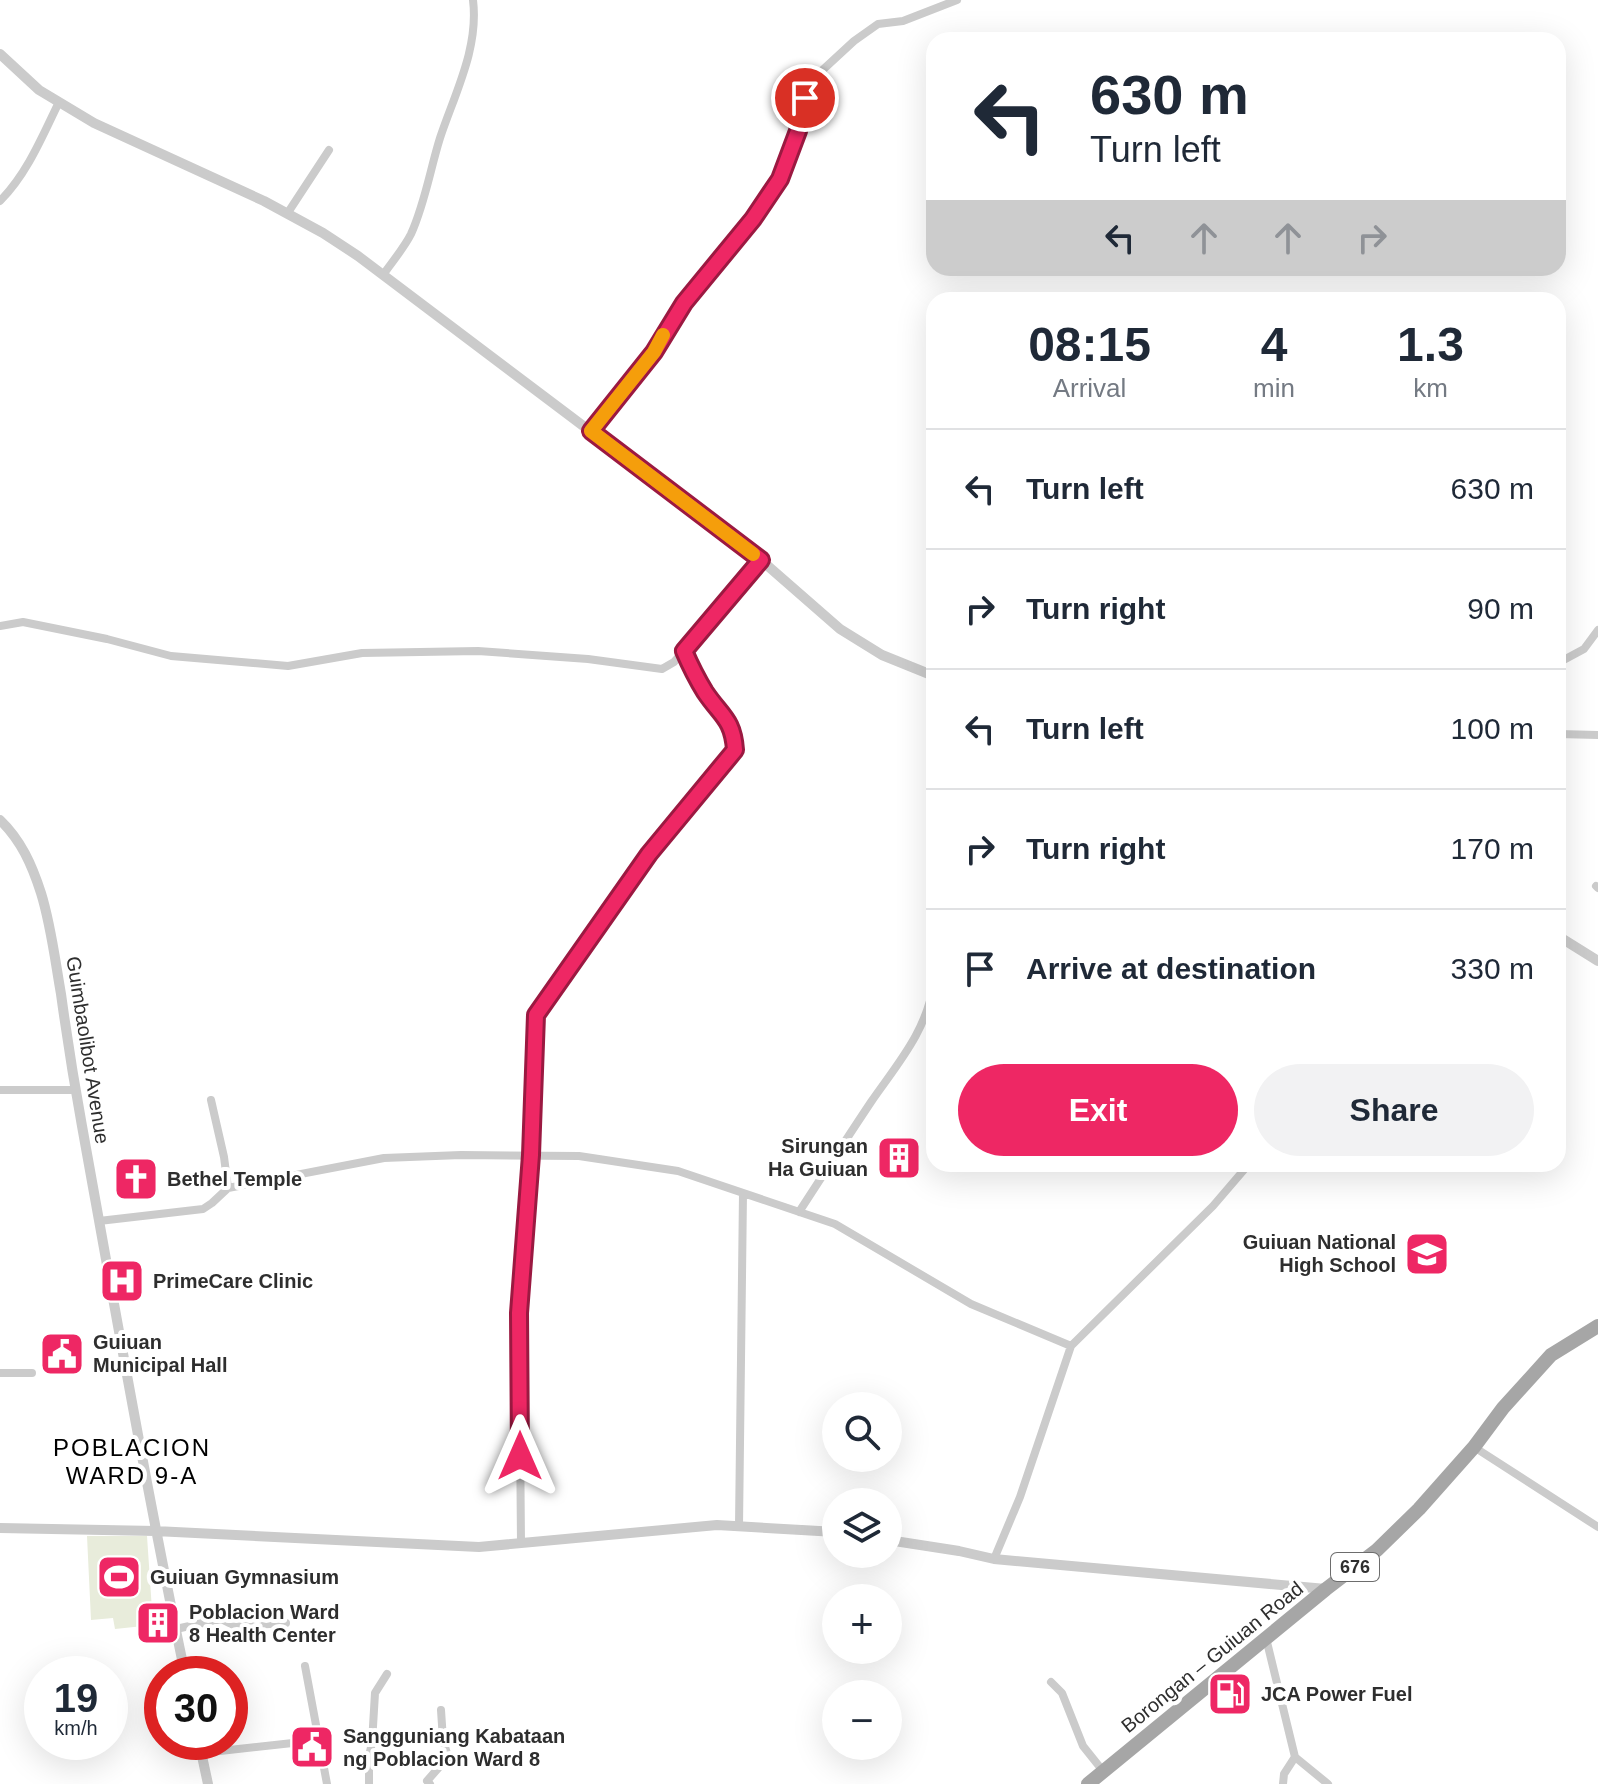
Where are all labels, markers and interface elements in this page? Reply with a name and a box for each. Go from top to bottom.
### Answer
text: 630 m [1090,63,1249,126]
pin [771,64,839,132]
icon: left [958,64,1062,168]
icon: arrive [783,76,827,120]
text: Turn left [1090,129,1221,170]
icon: left [1098,216,1142,260]
icon: ahead [1182,216,1226,260]
icon: ahead [1266,216,1310,260]
icon: right [1350,216,1394,260]
text: 08:15 [1028,318,1151,371]
text: 4 [1261,318,1287,371]
text: 1.3 [1397,318,1464,371]
text: Arrival [1053,373,1126,403]
text: min [1253,373,1295,403]
text: km [1413,373,1448,403]
icon: left [958,467,1002,511]
text: Turn left [1026,472,1144,505]
text: 630 m [1451,472,1534,505]
icon: right [958,587,1002,631]
text: Turn right [1026,592,1165,625]
text: 90 m [1467,592,1534,625]
icon: left [958,707,1002,751]
text: Turn left [1026,712,1144,745]
text: 100 m [1451,712,1534,745]
icon: right [958,827,1002,871]
text: Turn right [1026,832,1165,865]
text: 170 m [1451,832,1534,865]
icon: arrive [958,947,1002,991]
text: Arrive at destination [1026,952,1316,985]
text: 330 m [1451,952,1534,985]
street label: Guimbaolibot Avenue [62,955,114,1145]
button: Exit [958,1064,1238,1156]
button: Share [1254,1064,1534,1156]
building icon: Sirungan Ha Guiuan [875,1134,923,1182]
place label: Sirungan Ha Guiuan [768,1135,868,1180]
church icon: Bethel Temple [112,1155,160,1203]
place label: Bethel Temple [167,1168,302,1190]
school or university icon: Guiuan National High School [1403,1230,1451,1278]
place label: Guiuan National High School [1243,1231,1396,1276]
hospital icon: PrimeCare Clinic [98,1257,146,1305]
place label: PrimeCare Clinic [153,1270,313,1292]
public building icon: Guiuan Municipal Hall [38,1330,86,1378]
place label: Guiuan Municipal Hall [93,1331,227,1376]
map controls [822,1392,902,1760]
button: search [822,1392,902,1472]
position arrow [478,1414,562,1498]
district label: POBLACION WARD 9-A [53,1434,211,1489]
button: layers [822,1488,902,1568]
sports icon: Guiuan Gymnasium [95,1553,143,1601]
road number: 676 [1331,1553,1379,1581]
place label: Guiuan Gymnasium [150,1566,339,1588]
street label: Borongan – Guiuan Road [1117,1577,1307,1737]
button: + [822,1584,902,1664]
building icon: Poblacion Ward 8 Health Center [134,1599,182,1647]
place label: Poblacion Ward 8 Health Center [189,1601,339,1646]
speed limit sign: 30 [144,1656,248,1760]
fuel station icon: JCA Power Fuel [1206,1670,1254,1718]
text: 19 [54,1676,98,1720]
button: − [822,1680,902,1760]
place label: JCA Power Fuel [1261,1683,1413,1705]
text: km/h [54,1717,98,1739]
public building icon: Sangguniang Kabataan ng Poblacion Ward 8 [288,1723,336,1771]
place label: Sangguniang Kabataan ng Poblacion Ward 8 [343,1725,565,1770]

